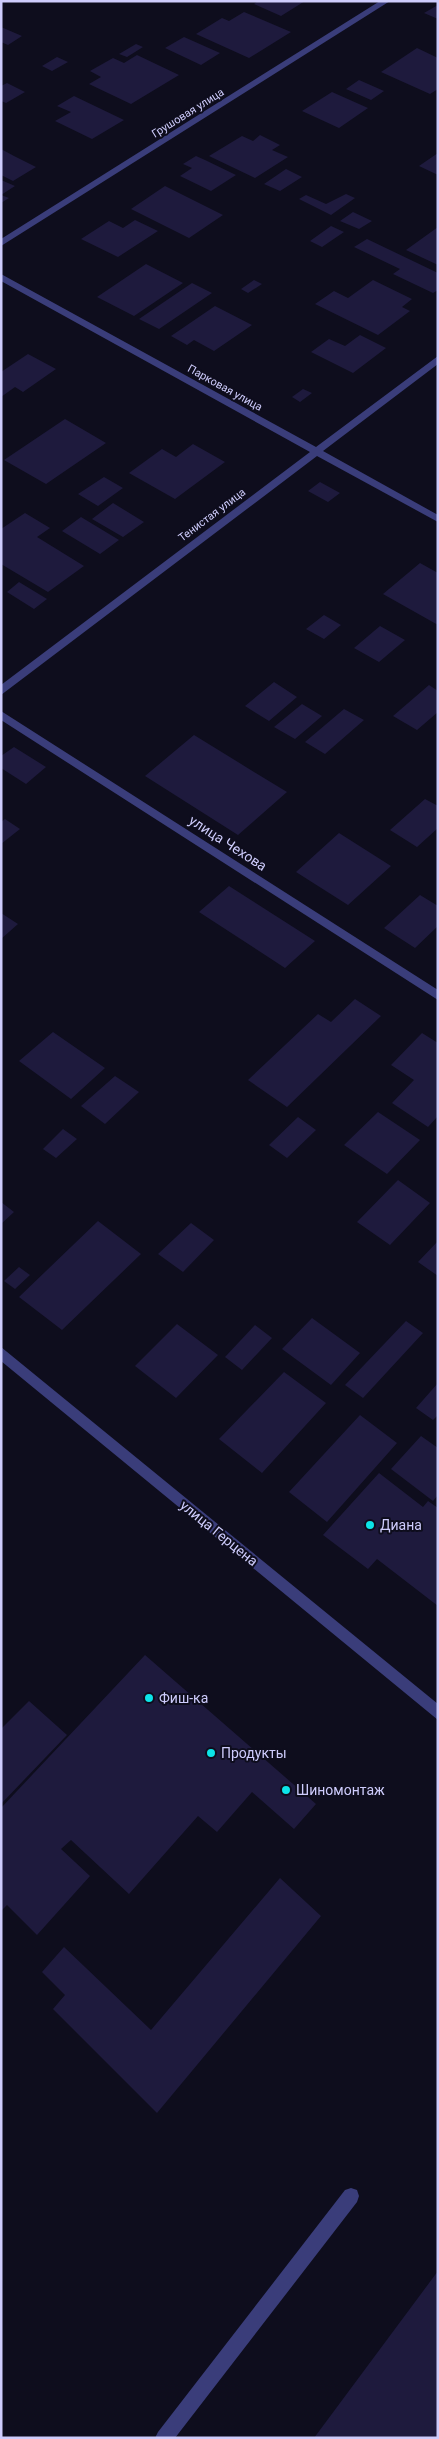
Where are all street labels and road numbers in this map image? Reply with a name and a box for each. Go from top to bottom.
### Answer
street label: Грушовая улица [149,86,227,140]
street label: Парковая улица [185,362,265,414]
street label: Тенистая улица [176,486,248,544]
street label: улица Чехова [186,812,270,874]
street label: улица Герцена [177,1497,261,1569]

